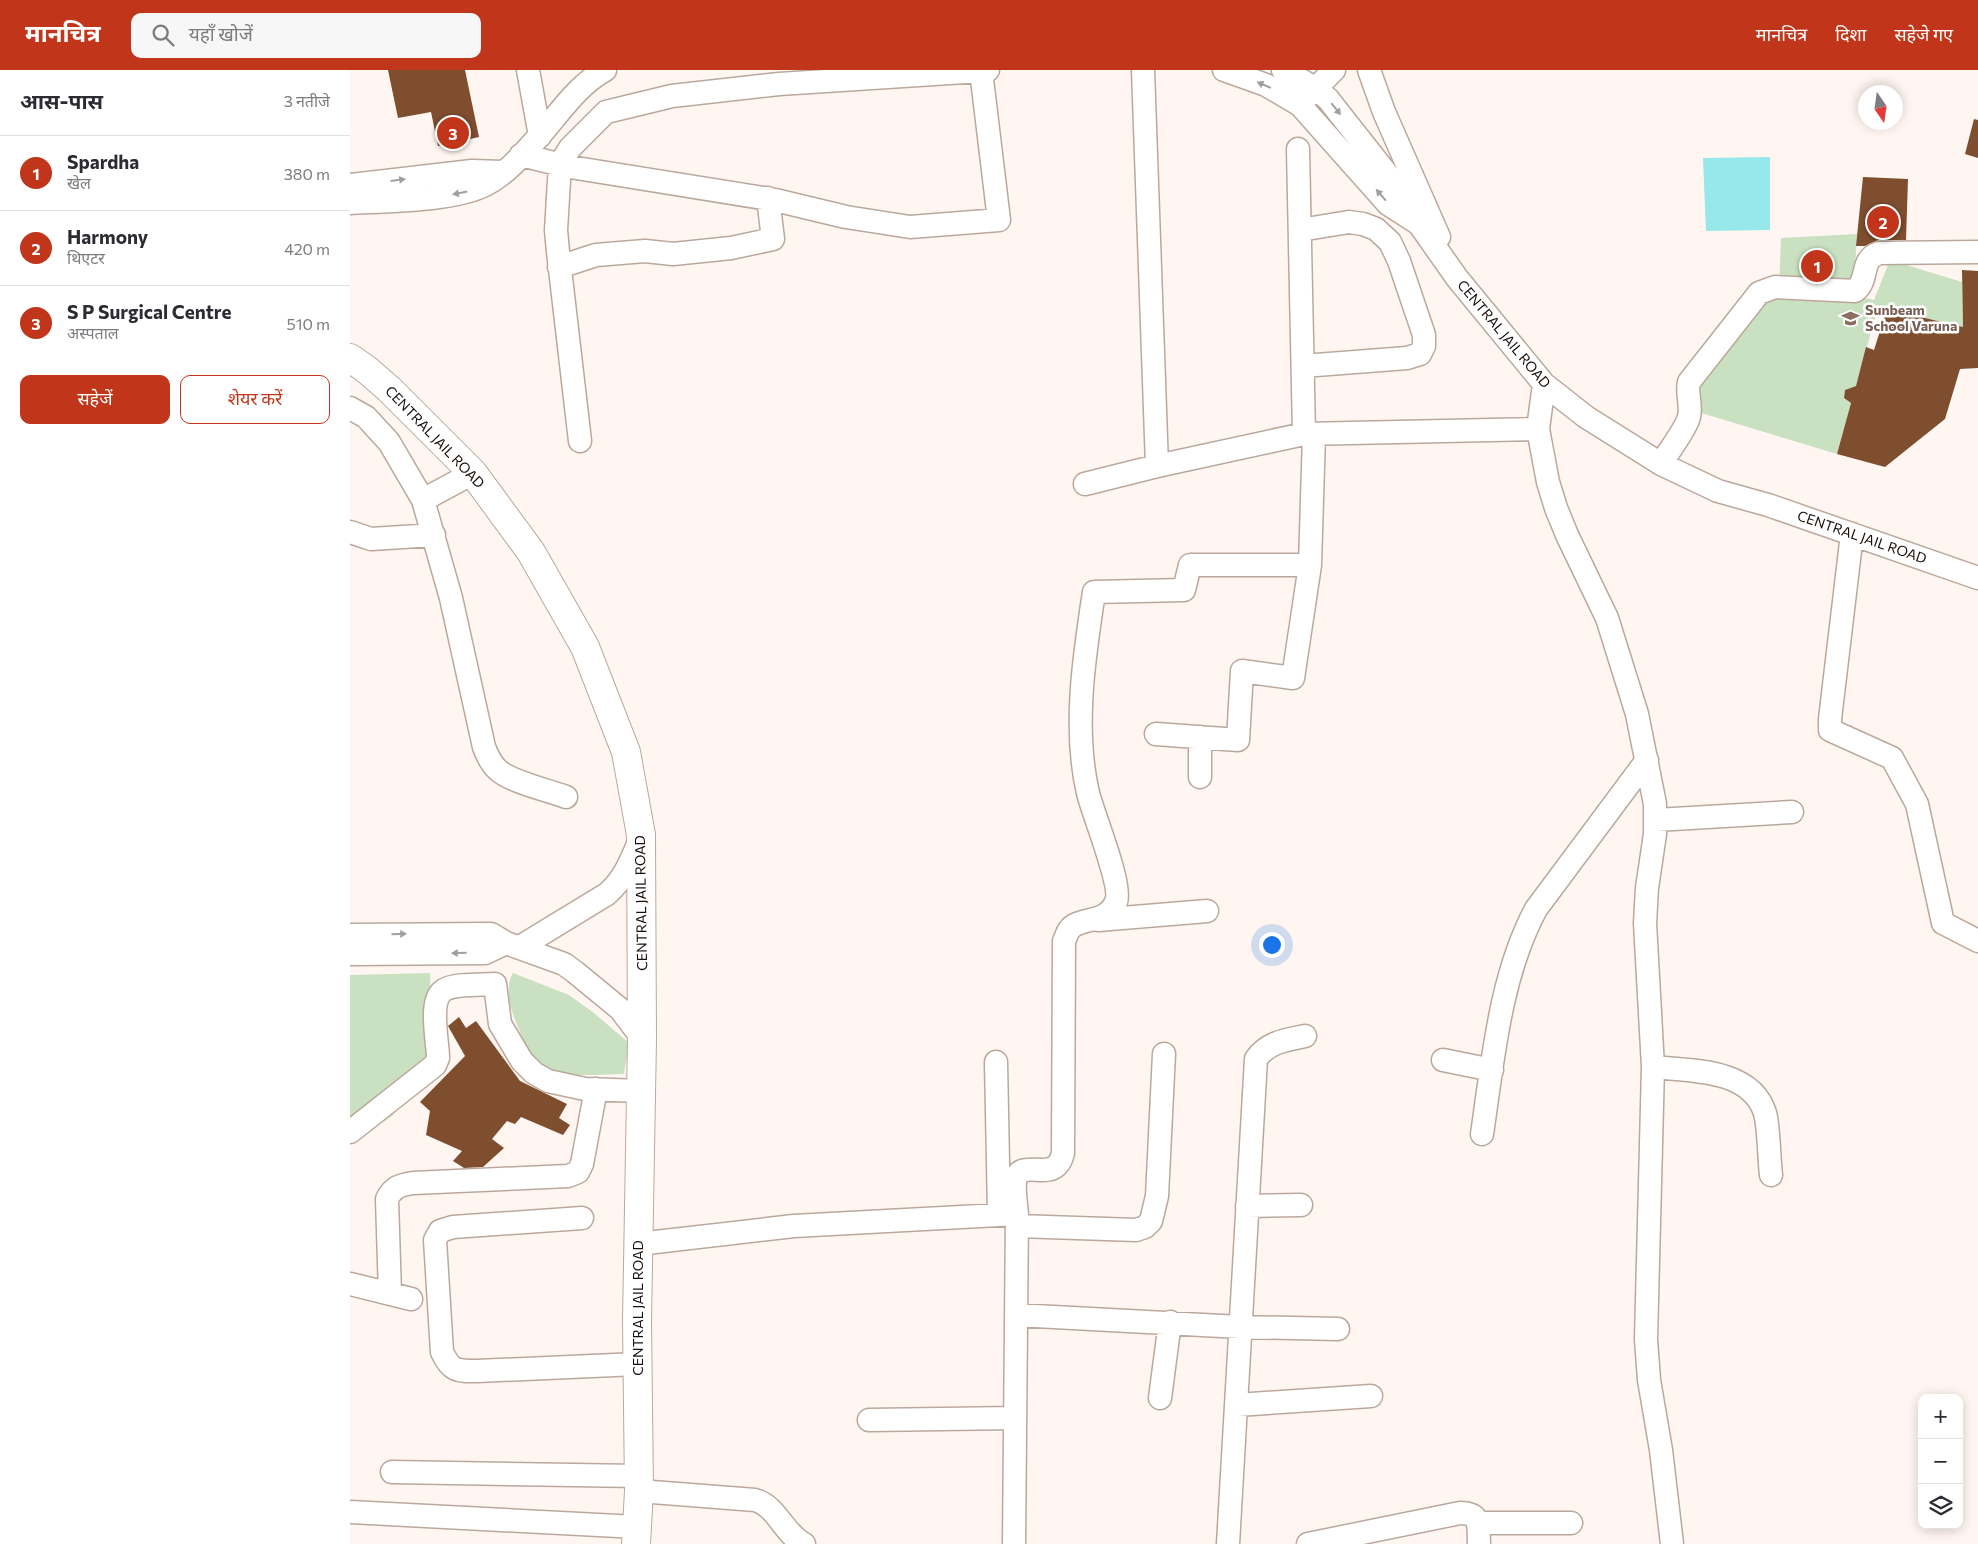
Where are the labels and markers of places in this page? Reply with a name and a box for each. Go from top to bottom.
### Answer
pin: 3 [437,114,469,152]
pin: 2 [1867,203,1899,241]
pin: 1 [1801,247,1833,285]
place label: Sunbeam School Varuna [1865,301,1957,334]
school or university icon: Sunbeam School Varuna [1841,308,1861,328]

